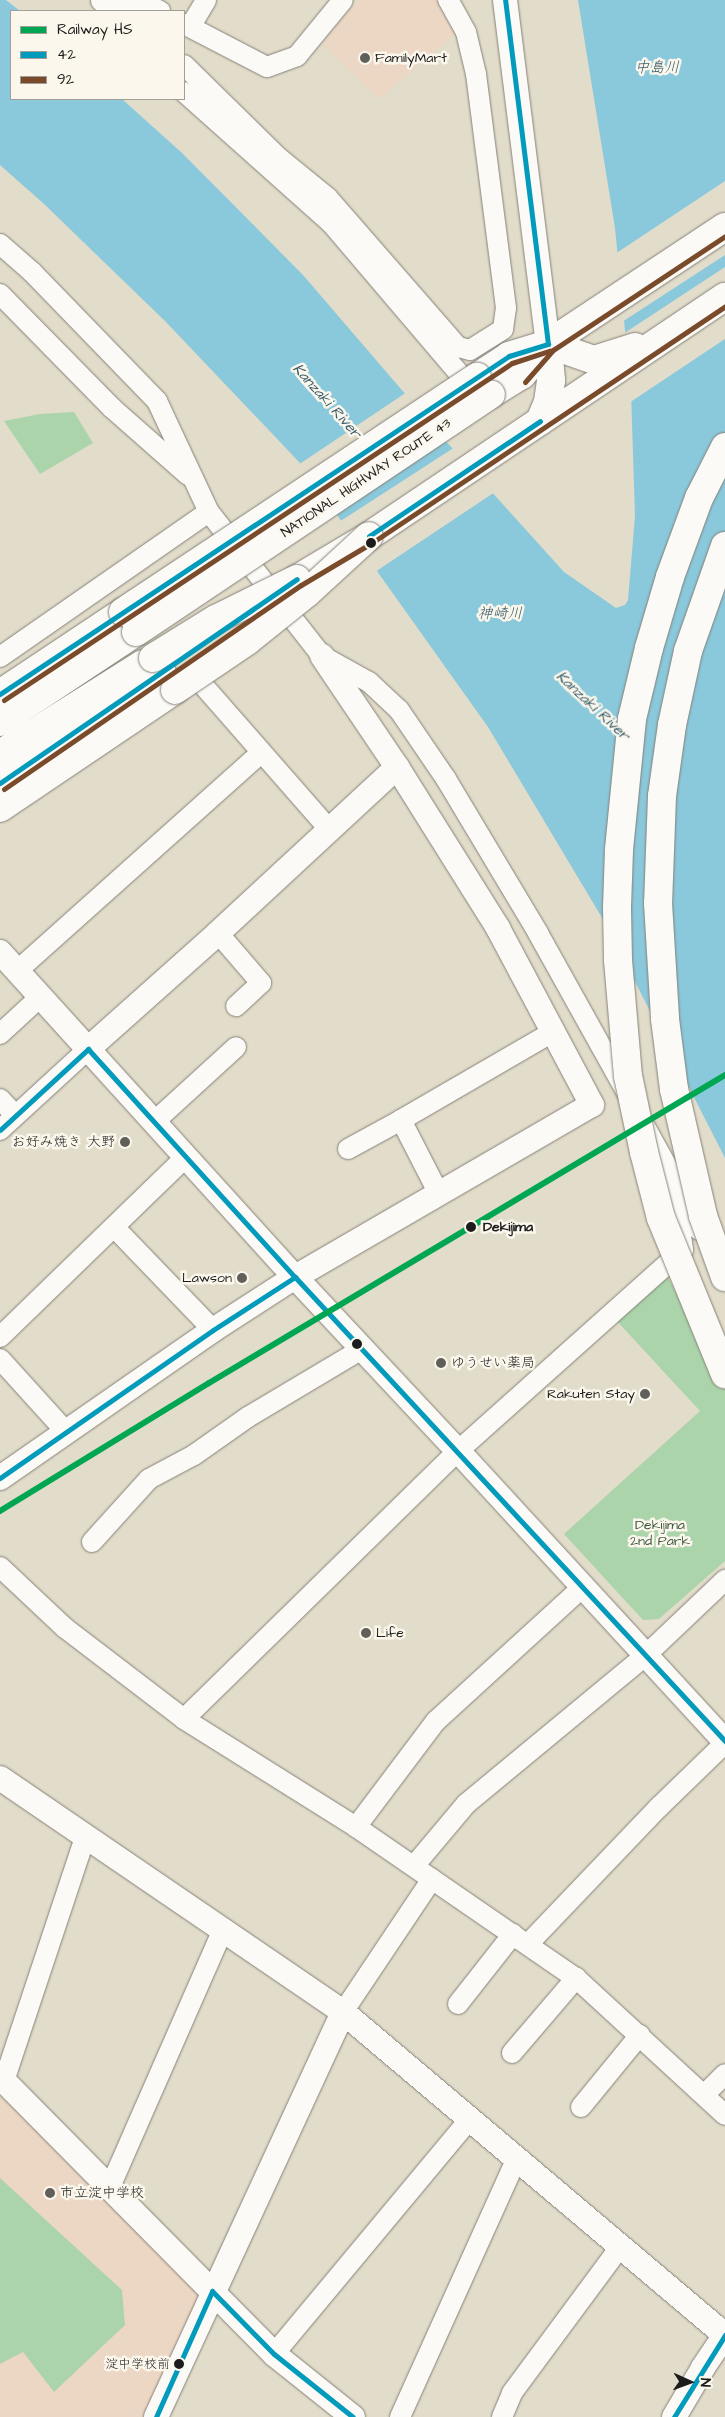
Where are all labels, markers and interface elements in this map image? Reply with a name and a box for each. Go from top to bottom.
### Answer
legend [10,10,185,100]
text: Railway HS [57,19,133,40]
text: 42 [57,44,76,65]
place label: FamilyMart [375,50,447,66]
marker: FamilyMart [359,52,371,64]
water label: 中島川 [635,59,679,77]
text: 92 [57,69,74,90]
water label: Kanzaki River [289,360,365,442]
street label: NATIONAL HIGHWAY ROUTE 43 [278,415,454,541]
unlabelled marker [366,538,376,548]
water label: 神崎川 [478,605,522,623]
water label: Kanzaki River [553,667,633,745]
place label: お好み焼き 大野 [11,1134,115,1150]
marker: お好み焼き 大野 [119,1136,131,1148]
marker: Dekijima [463,1219,479,1235]
place label: Dekijima [483,1219,533,1235]
place label: Lawson [182,1270,232,1286]
marker: Lawson [236,1272,248,1284]
unlabelled marker [352,1339,362,1349]
place label: ゆうせい薬局 [451,1355,535,1371]
marker: ゆうせい薬局 [435,1357,447,1369]
place label: Rakuten Stay [547,1386,635,1402]
marker: Rakuten Stay [639,1388,651,1400]
park label: Dekijima 2nd Park [630,1517,690,1550]
place label: Life [376,1625,404,1641]
marker: Life [360,1627,372,1639]
place label: 市立淀中学校 [60,2185,144,2201]
marker: 市立淀中学校 [44,2187,56,2199]
place label: 淀中学校前 [105,2356,170,2372]
north arrow [665,2357,715,2407]
marker: 淀中学校前 [174,2359,184,2369]
text: N [695,2378,715,2387]

